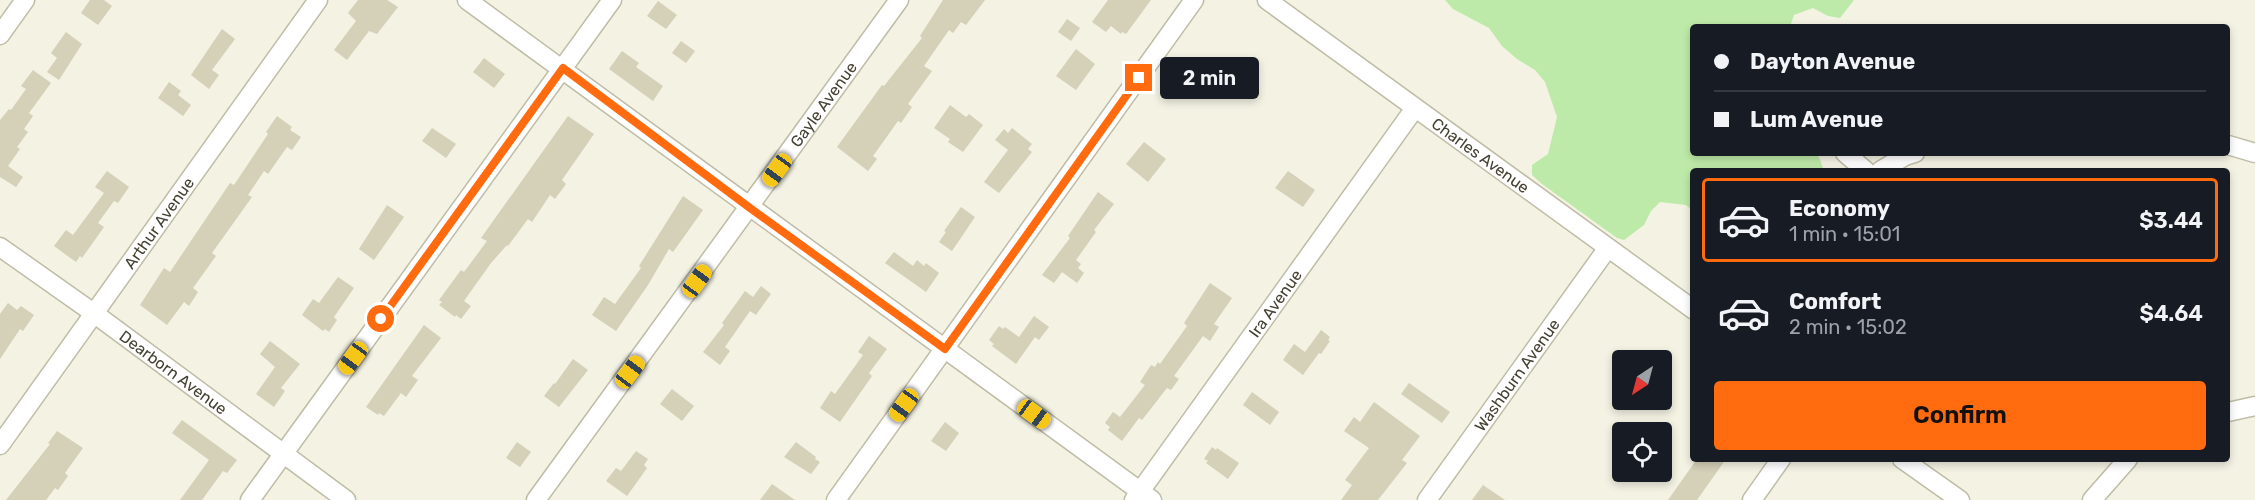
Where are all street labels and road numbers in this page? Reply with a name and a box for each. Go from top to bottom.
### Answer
street label: Gayle Avenue [786,58,861,151]
street label: Charles Avenue [1428,114,1533,197]
street label: Arthur Avenue [120,174,198,273]
street label: Ira Avenue [1245,266,1306,341]
street label: Washburn Avenue [1470,315,1564,435]
street label: Dearborn Avenue [116,327,231,419]

